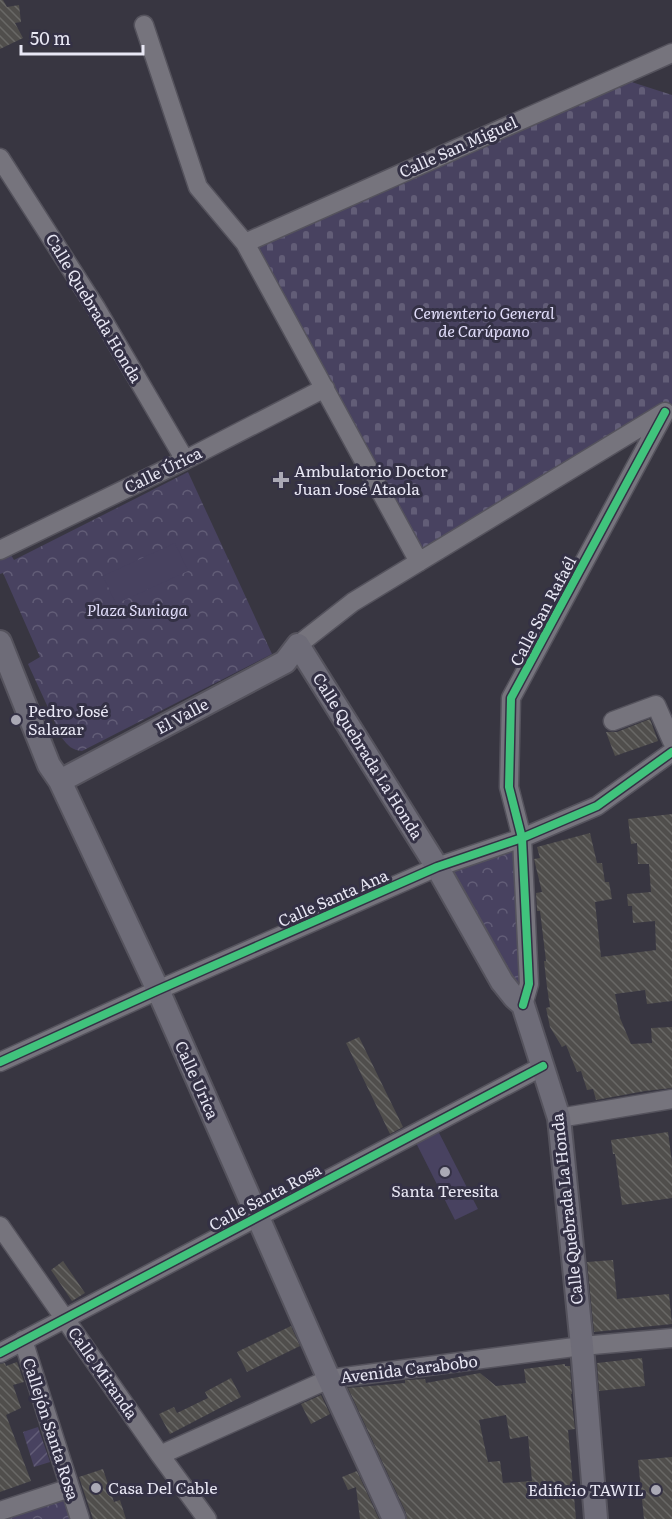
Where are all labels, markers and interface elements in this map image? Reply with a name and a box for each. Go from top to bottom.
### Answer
scale bar [21,18,142,56]
text: 50 m [30,24,71,51]
street label: Calle San Miguel [395,109,521,183]
street label: Calle Quebrada Honda [41,228,149,387]
park label: Cementerio General de Carúpano [413,300,555,342]
street label: Calle Úrica [120,440,206,498]
place label: Ambulatorio Doctor Juan José Ataola [294,458,448,500]
marker: Ambulatorio Doctor Juan José Ataola [272,471,290,489]
street label: Calle San Rafaél [503,551,581,670]
park label: Plaza Suniaga [86,597,188,621]
street label: Calle Quebrada La Honda [308,667,430,844]
street label: El Valle [151,691,212,739]
place label: Pedro José Salazar [28,698,109,740]
marker: Pedro José Salazar [9,713,23,727]
street label: Calle Santa Ana [274,862,392,932]
street label: Calle Urica [170,1036,226,1123]
street label: Calle Quebrada La Honda [544,1112,588,1306]
street label: Calle Santa Rosa [204,1156,325,1236]
marker: Santa Teresita [438,1165,452,1179]
place label: Santa Teresita [391,1178,499,1202]
street label: Calle Miranda [63,1321,145,1424]
street label: Avenida Carabobo [339,1348,479,1388]
street label: Callejón Santa Rosa [18,1354,86,1503]
place label: Casa Del Cable [108,1475,218,1499]
place label: Edificio TAWIL [528,1477,644,1501]
marker: Casa Del Cable [89,1481,103,1495]
marker: Edificio TAWIL [649,1483,663,1497]

